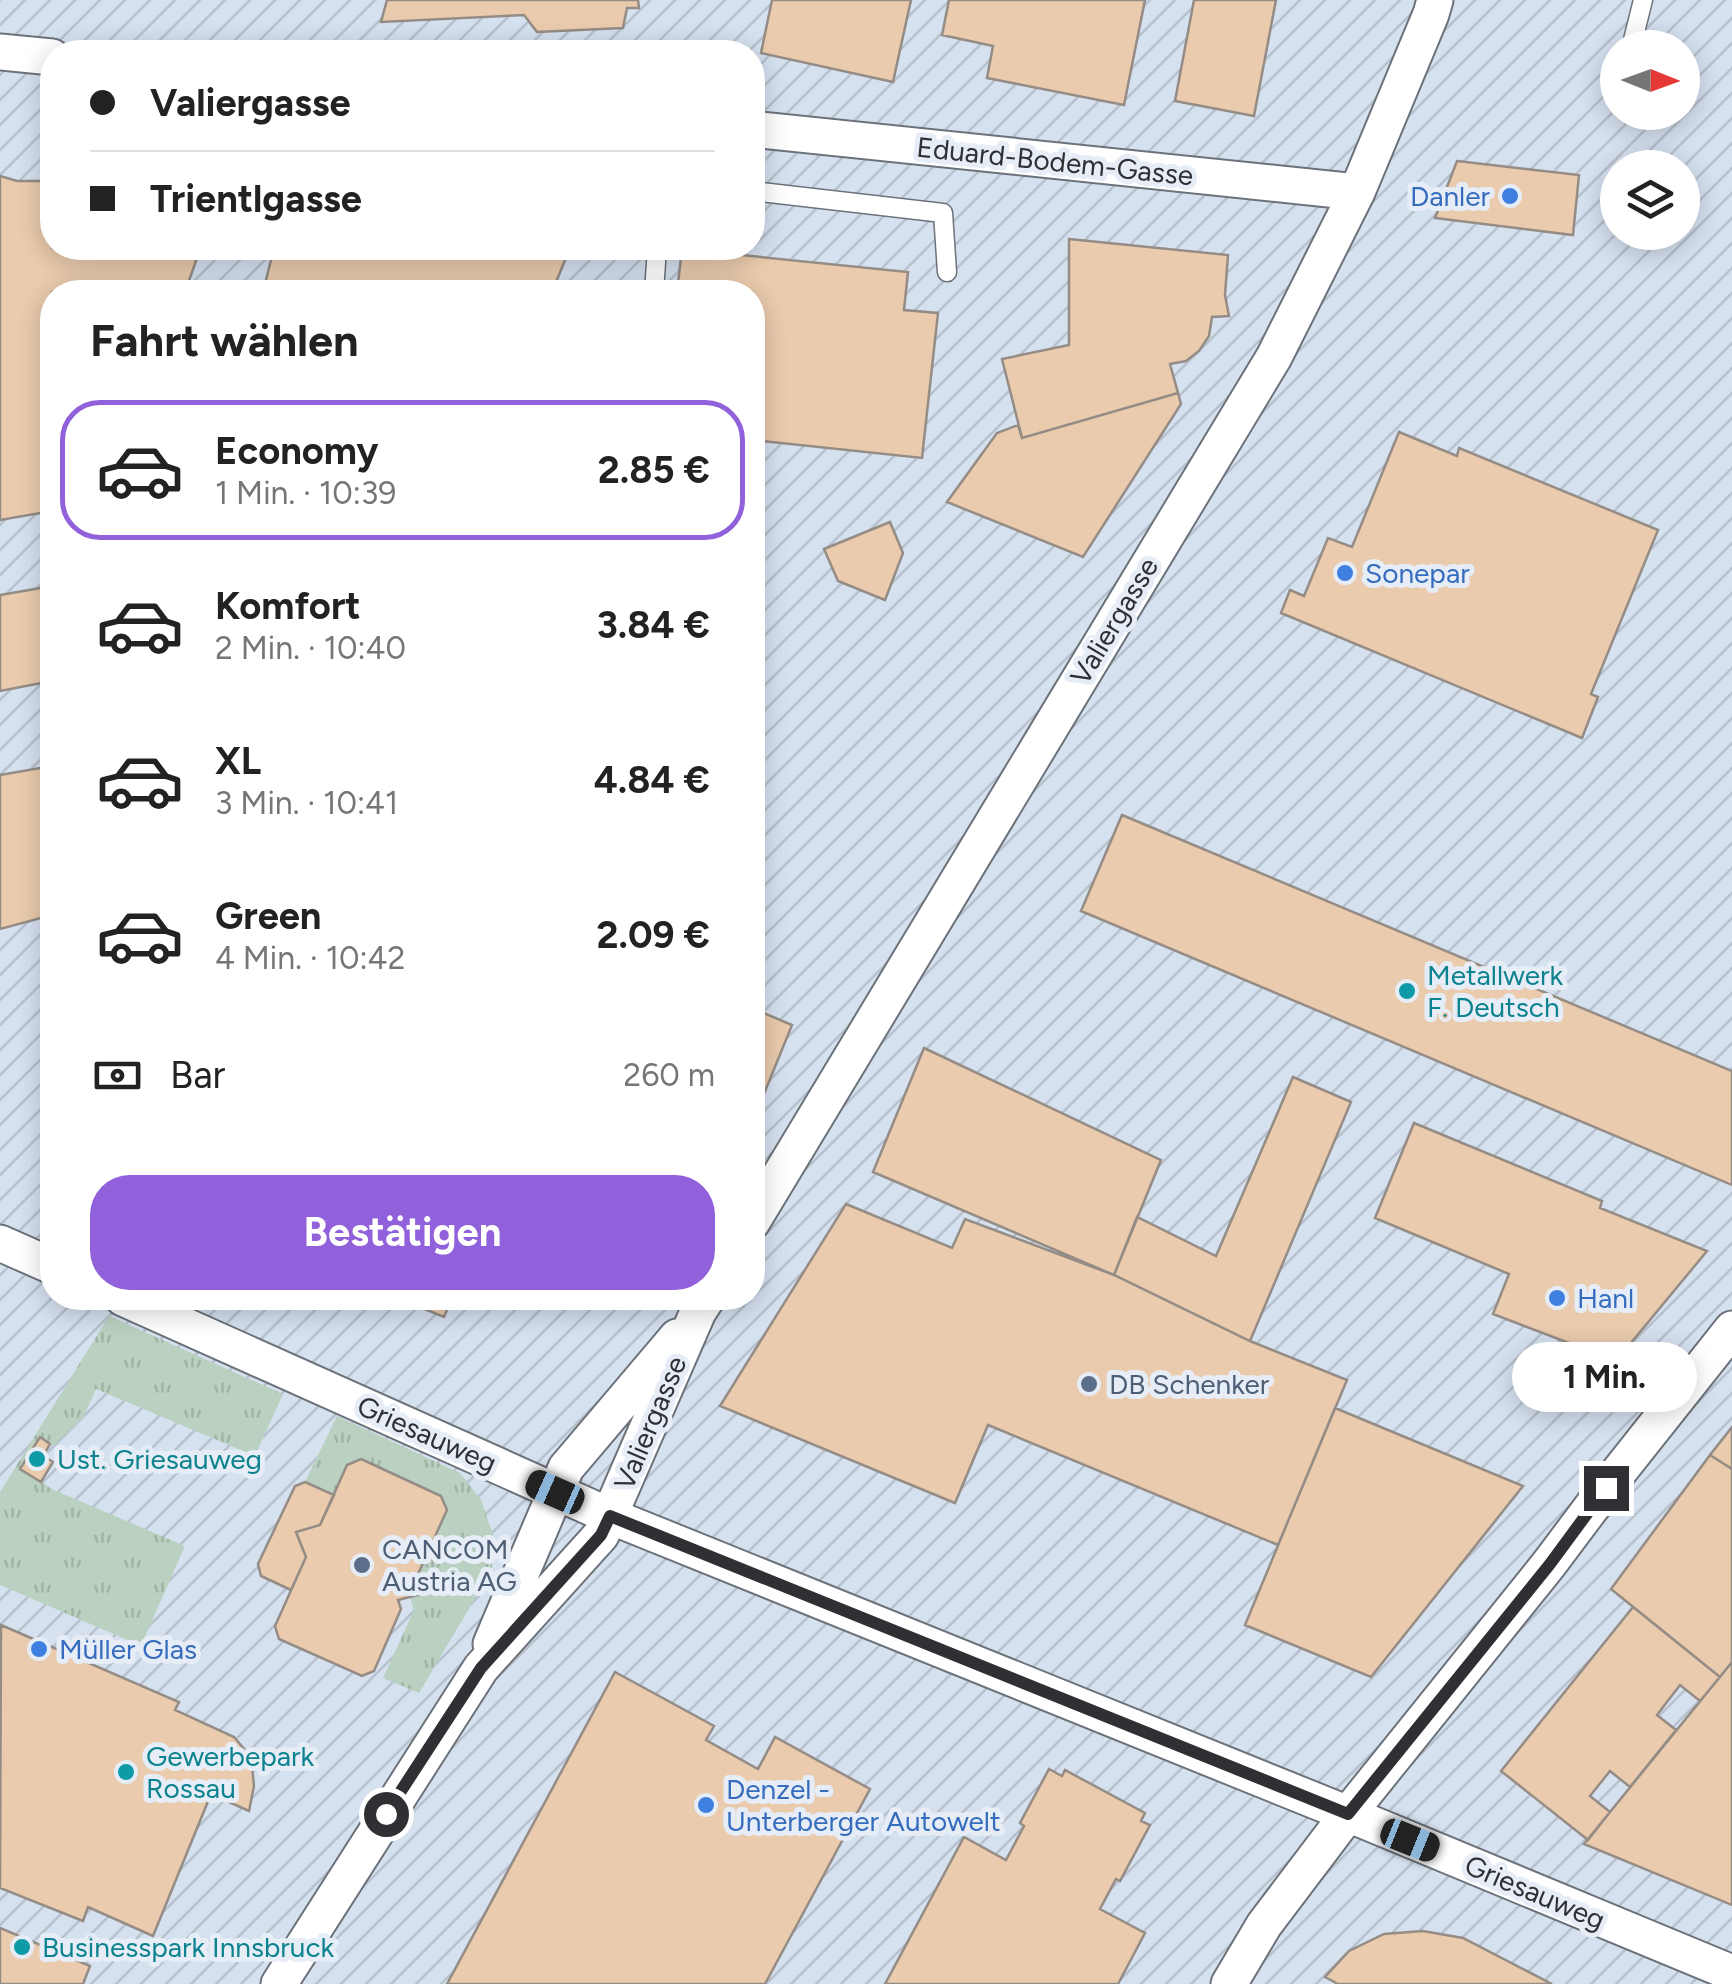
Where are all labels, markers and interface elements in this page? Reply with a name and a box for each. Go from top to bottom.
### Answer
north arrow [1600,30,1700,130]
map controls [1600,30,1700,250]
text: Valiergasse [150,80,350,126]
street label: Eduard-Bodem-Gasse [915,130,1195,192]
button: layers [1600,150,1700,250]
text: Trientlgasse [150,176,362,222]
place label: Danler [1410,179,1491,213]
marker: Danler [1499,185,1521,207]
text: Fahrt wählen [90,313,359,367]
icon: car [95,425,185,515]
text: Economy [215,428,378,474]
text: 2.85 € [598,447,710,493]
text: 1 Min. · 10:39 [215,474,396,512]
street label: Valiergasse [1063,551,1165,691]
place label: Sonepar [1365,556,1470,590]
marker: Sonepar [1334,562,1356,584]
icon: car [95,580,185,670]
text: Komfort [215,583,361,629]
text: 3.84 € [597,602,710,648]
text: 2 Min. · 10:40 [215,629,406,667]
icon: car [95,735,185,825]
text: XL [215,738,261,784]
text: 4.84 € [594,757,710,803]
text: 3 Min. · 10:41 [215,784,398,822]
icon: car [95,890,185,980]
text: Green [215,893,321,939]
text: 2.09 € [596,912,710,958]
text: 4 Min. · 10:42 [215,939,405,977]
place label: Metallwerk F. Deutsch [1427,958,1563,1024]
marker: Metallwerk F. Deutsch [1396,980,1418,1002]
icon: cash [90,1048,145,1103]
text: Bar [170,1052,225,1098]
text: 260 m [623,1056,715,1094]
button: Bestätigen [90,1175,715,1290]
place label: Hanl [1577,1281,1634,1315]
marker: Hanl [1546,1287,1568,1309]
callout: 1 Min. [1514,1343,1698,1413]
street label: Valiergasse [607,1351,693,1495]
text: 1 Min. [1563,1358,1646,1396]
place label: DB Schenker [1109,1367,1270,1401]
marker: DB Schenker [1078,1373,1100,1395]
street label: Griesauweg [352,1388,502,1480]
place label: Ust. Griesauweg [57,1442,262,1476]
marker: Ust. Griesauweg [26,1448,48,1470]
car [521,1466,589,1518]
route end [1584,1466,1629,1511]
place label: CANCOM Austria AG [382,1532,517,1598]
marker: CANCOM Austria AG [351,1554,373,1576]
place label: Müller Glas [59,1632,197,1666]
marker: Müller Glas [28,1638,50,1660]
place label: Gewerbepark Rossau [146,1739,315,1805]
marker: Gewerbepark Rossau [115,1761,137,1783]
place label: Denzel - Unterberger Autowelt [726,1772,1001,1838]
route start [364,1792,409,1837]
marker: Denzel - Unterberger Autowelt [695,1794,717,1816]
car [1377,1815,1443,1865]
street label: Griesauweg [1460,1847,1610,1937]
place label: Businesspark Innsbruck [42,1930,335,1964]
marker: Businesspark Innsbruck [11,1936,33,1958]

